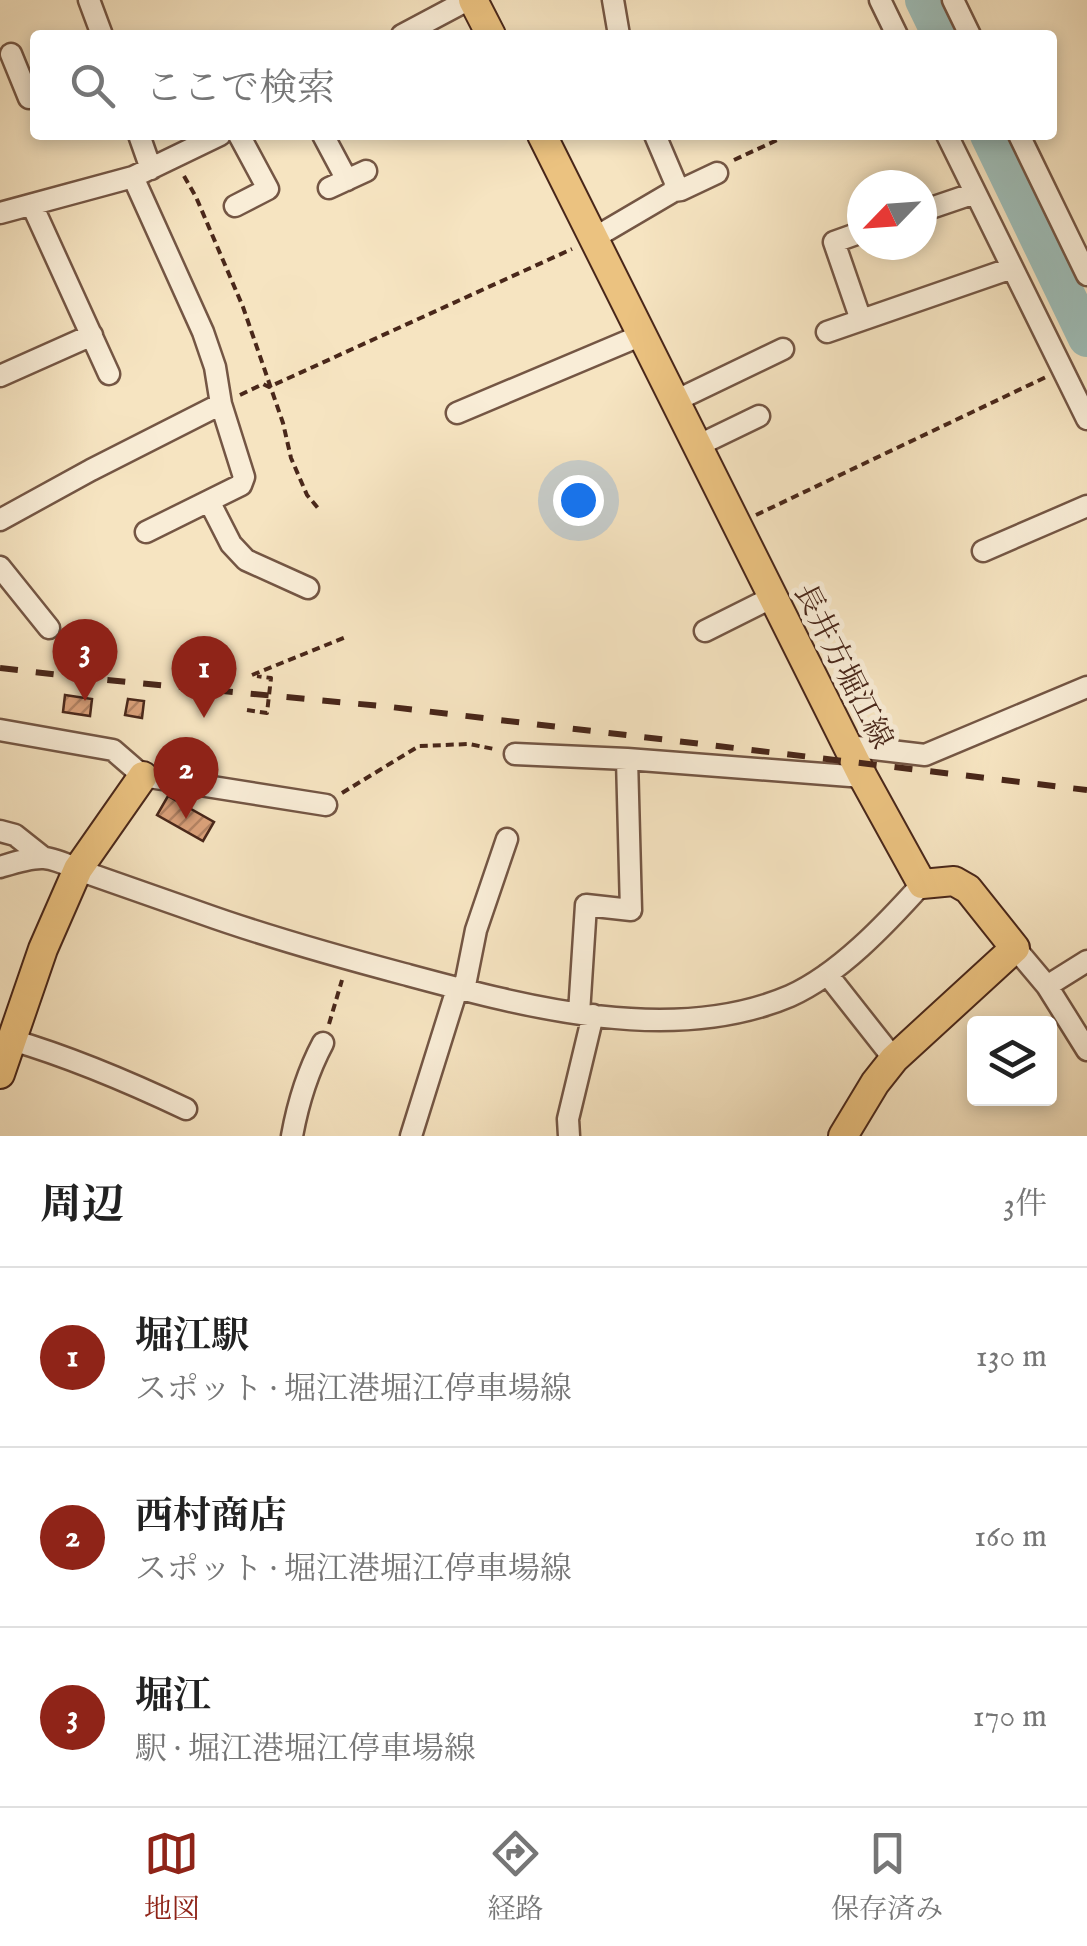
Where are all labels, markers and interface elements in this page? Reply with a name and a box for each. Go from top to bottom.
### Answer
search box [30,30,1057,140]
icon: search [65,58,120,113]
text: ここで検索 [145,66,335,114]
north arrow [847,170,937,260]
your location [553,475,604,526]
street label: 長井方堀江線 [784,578,900,756]
pin: 3 [52,618,118,701]
pin: 1 [172,636,236,718]
pin: 2 [154,736,218,819]
map controls [967,1016,1057,1106]
button: layers [967,1016,1057,1106]
text: 周辺 [40,1180,124,1233]
text: 3件 [1003,1185,1047,1226]
text: 堀江駅 [135,1314,249,1362]
text: 1 [67,1337,78,1378]
text: 130 m [976,1337,1047,1378]
text: スポット · 堀江港堀江停車場線 [135,1370,572,1411]
text: 西村商店 [135,1494,287,1542]
text: 2 [65,1517,80,1558]
text: 160 m [974,1517,1047,1558]
text: スポット · 堀江港堀江停車場線 [135,1550,572,1591]
text: 堀江 [135,1674,211,1722]
text: 3 [67,1697,78,1738]
text: 170 m [973,1697,1047,1738]
text: 駅 · 堀江港堀江停車場線 [135,1730,476,1771]
tab: 地図 [144,1826,200,1928]
tab: 経路 [487,1826,543,1928]
tab: 保存済み [831,1826,943,1928]

